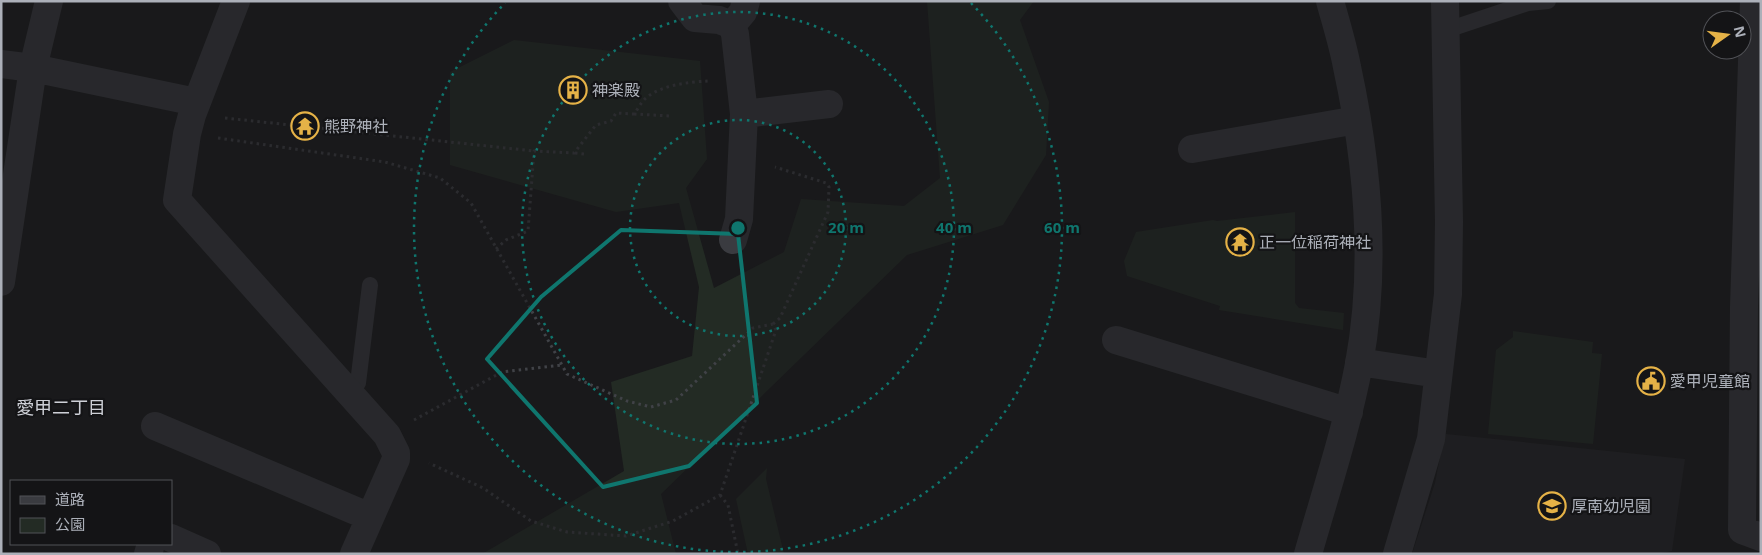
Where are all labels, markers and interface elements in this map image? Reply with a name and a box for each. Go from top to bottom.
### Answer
north arrow [1702,10,1752,60]
text: N [1730,24,1751,40]
building icon: 神楽殿 [558,75,588,105]
place label: 神楽殿 [592,79,640,101]
temple icon: 熊野神社 [290,111,320,141]
place label: 熊野神社 [324,115,388,137]
text: 20 m [828,217,864,237]
text: 40 m [936,217,972,237]
text: 60 m [1044,217,1080,237]
centre of rings [729,219,747,237]
temple icon: 正一位稲荷神社 [1225,227,1255,257]
place label: 正一位稲荷神社 [1259,231,1371,253]
public building icon: 愛甲児童館 [1636,366,1666,396]
place label: 愛甲児童館 [1670,370,1750,392]
district label: 愛甲二丁目 [16,395,106,419]
legend [10,480,172,545]
text: 道路 [55,489,85,509]
school or university icon: 厚南幼児園 [1537,491,1567,521]
place label: 厚南幼児園 [1571,495,1651,517]
text: 公園 [55,514,85,534]

